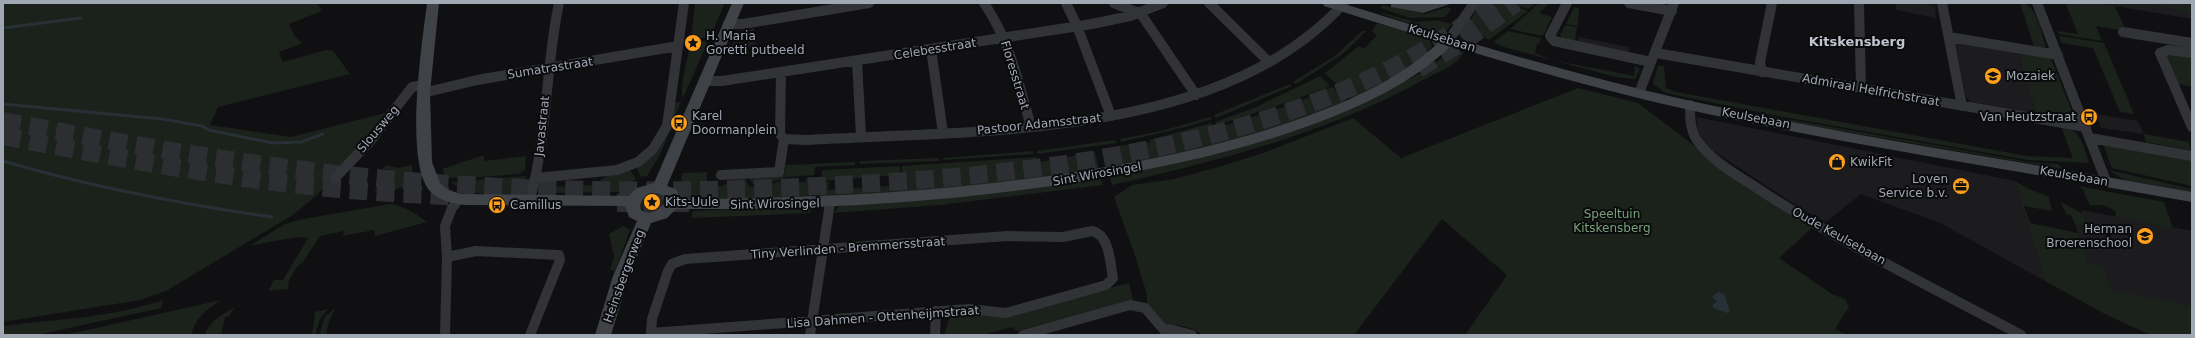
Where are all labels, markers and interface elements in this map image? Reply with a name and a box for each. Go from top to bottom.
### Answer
street label: Keulsebaan [1407,21,1477,55]
place label: H. Maria Goretti putbeeld [706,29,805,57]
place icon: H. Maria Goretti putbeeld [683,33,703,53]
district label: Kitskensberg [1809,34,1905,49]
street label: Celebesstraat [893,36,977,62]
street label: Floresstraat [998,39,1032,111]
street label: Sumatrastraat [506,54,594,82]
school or university icon: Mozaiek [1983,66,2003,86]
place label: Mozaiek [2006,69,2055,83]
street label: Admiraal Helfrichstraat [1801,71,1941,109]
street label: Javastraat [532,95,552,158]
street label: Slousweg [354,103,402,155]
street label: Keulsebaan [1721,105,1791,131]
bus stop icon: Van Heutzstraat [2079,107,2099,127]
place label: Karel Doormanplein [692,109,777,137]
street label: Pastoor Adamsstraat [976,110,1102,137]
place label: Van Heutzstraat [1980,110,2076,124]
bus stop icon: Karel Doormanplein [669,113,689,133]
shop icon: KwikFit [1827,152,1847,172]
place label: KwikFit [1850,155,1892,169]
street label: Sint Wirosingel [1052,159,1142,189]
street label: Keulsebaan [2039,163,2109,189]
place label: Loven Service b.v. [1878,172,1948,200]
office icon: Loven Service b.v. [1951,176,1971,196]
place icon: Kits-Uule [642,192,662,212]
bus stop icon: Camillus [487,195,507,215]
place label: Kits-Uule [665,195,719,209]
street label: Sint Wirosingel [730,196,820,212]
place label: Camillus [510,198,561,212]
street label: Oude Keulsebaan [1790,204,1888,268]
park label: Speeltuin Kitskensberg [1573,207,1651,235]
place label: Herman Broerenschool [2046,222,2132,250]
school or university icon: Herman Broerenschool [2135,226,2155,246]
street label: Heinsbergerweg [601,228,647,324]
street label: Tiny Verlinden - Bremmersstraat [749,234,946,262]
street label: Lisa Dahmen - Ottenheijmstraat [786,303,980,331]

